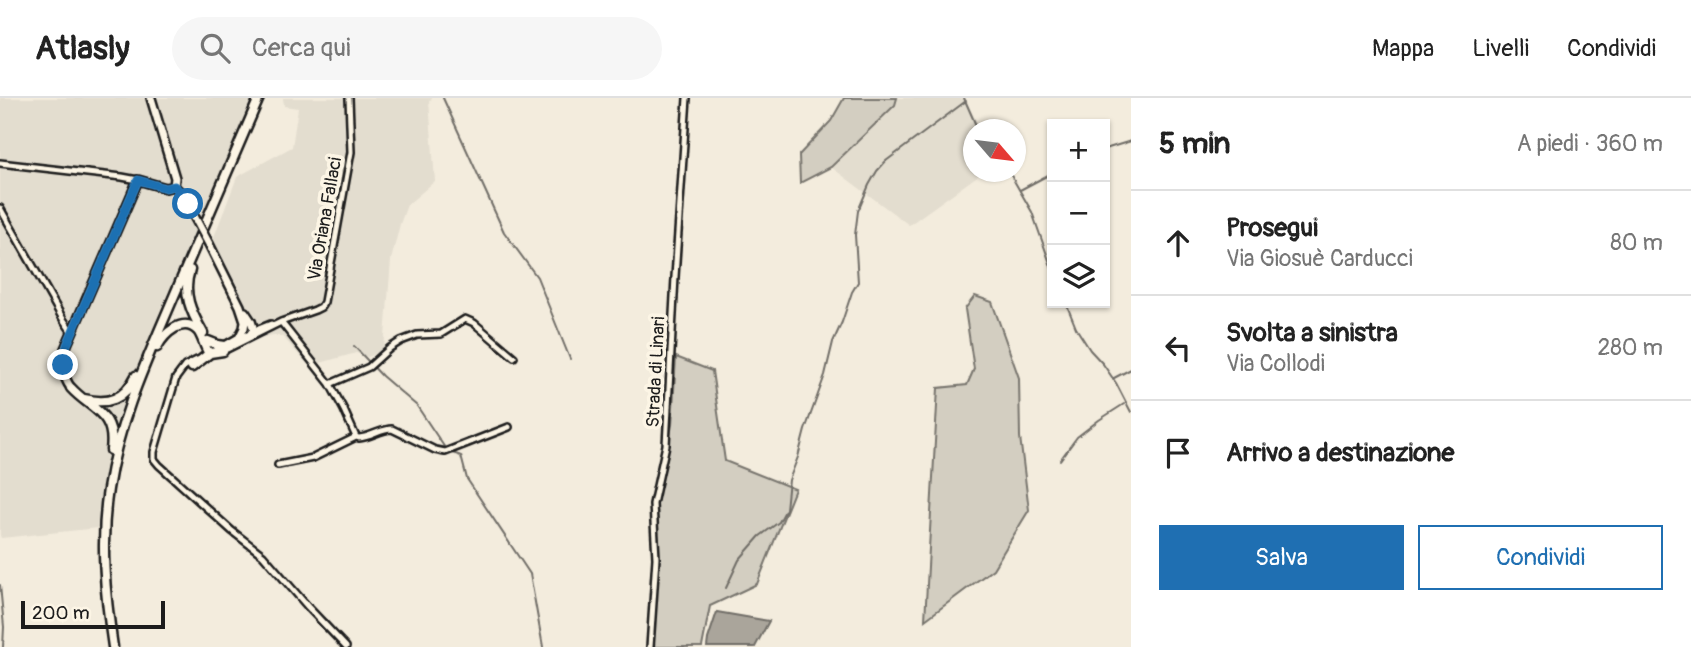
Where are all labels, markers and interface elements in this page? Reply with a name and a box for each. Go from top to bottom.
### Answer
search box [172,17,662,80]
text: Atlasly [35,28,130,69]
icon: search [196,29,234,67]
text: Cerca qui [252,32,351,64]
text: Mappa [1372,34,1434,63]
text: Livelli [1472,34,1529,63]
text: Condividi [1567,34,1656,63]
north arrow [963,119,1026,182]
map controls [1047,119,1110,308]
button: + [1047,119,1110,182]
text: 5 min [1159,125,1230,162]
text: A piedi · 360 m [1517,129,1663,158]
street label: Via Oriana Fallaci [303,155,347,283]
button: − [1047,182,1110,245]
route start [172,188,203,219]
text: Prosegui [1226,212,1318,244]
icon: ahead [1159,224,1197,262]
text: 80 m [1610,228,1663,257]
text: Via Giosuè Carducci [1226,244,1413,273]
button: layers [1047,245,1110,308]
street label: Strada di Linari [642,316,670,428]
text: Svolta a sinistra [1226,317,1398,349]
icon: left [1159,329,1197,367]
text: 280 m [1597,333,1663,362]
route end [47,349,78,380]
text: Via Collodi [1226,349,1325,378]
icon: arrive [1159,434,1197,472]
text: Arrivo a destinazione [1226,437,1454,469]
button: Salva [1159,525,1404,590]
button: Condividi [1418,525,1663,590]
scale bar [21,598,164,630]
text: 200 m [32,601,90,625]

